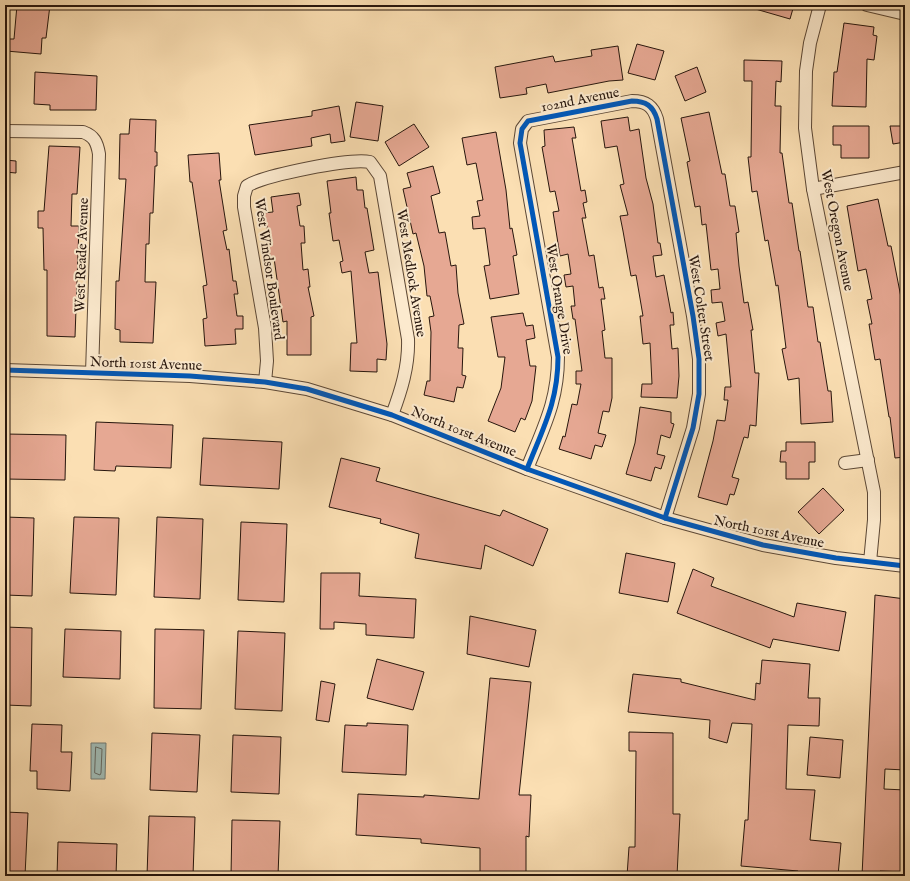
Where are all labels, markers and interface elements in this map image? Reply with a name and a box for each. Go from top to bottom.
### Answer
street label: 102nd Avenue [540,83,621,116]
street label: West Oregon Avenue [816,168,858,293]
street label: West Reade Avenue [71,197,93,313]
street label: West Windsor Boulevard [250,197,288,342]
street label: West Medlock Avenue [392,208,430,339]
street label: West Orange Drive [541,243,577,356]
street label: West Colter Street [684,254,718,363]
street label: North 101st Avenue [89,353,203,375]
street label: North 101st Avenue [408,403,520,462]
street label: North 101st Avenue [712,511,826,553]

